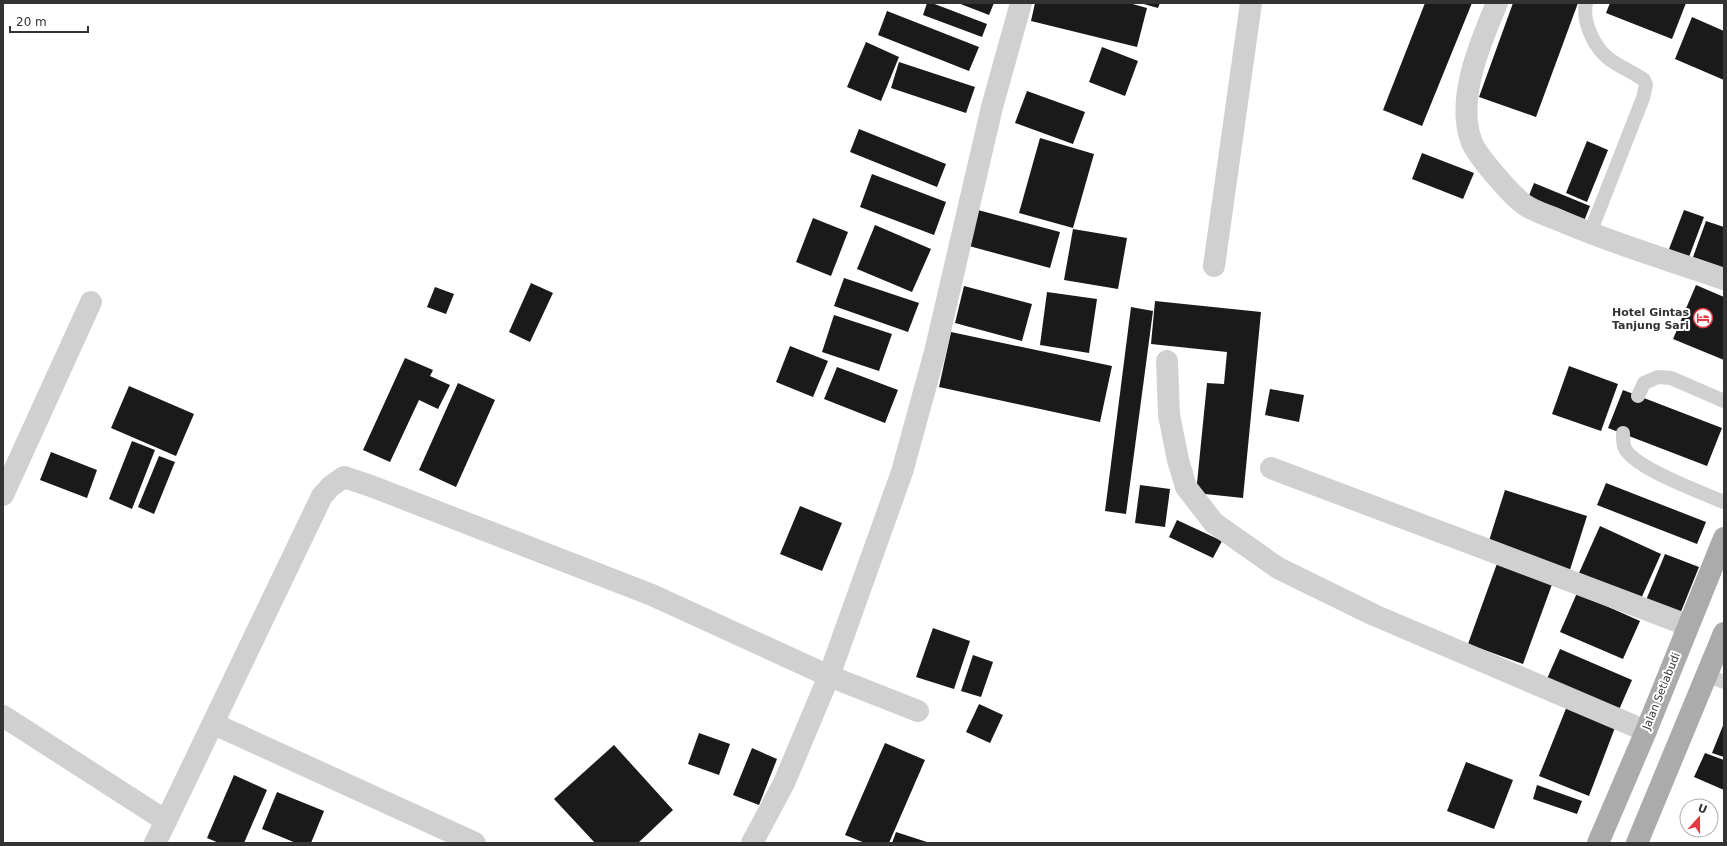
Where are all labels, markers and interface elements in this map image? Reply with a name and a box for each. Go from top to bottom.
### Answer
scale bar [10,8,88,34]
text: 20 m [16,15,47,29]
place label: Hotel Gintas Tanjung Sari [1612,306,1689,332]
hotel icon: Hotel Gintas Tanjung Sari [1692,307,1714,329]
street label: Jalan Setiabudi [1640,651,1683,733]
north arrow [1679,798,1719,838]
text: U [1696,801,1709,817]

